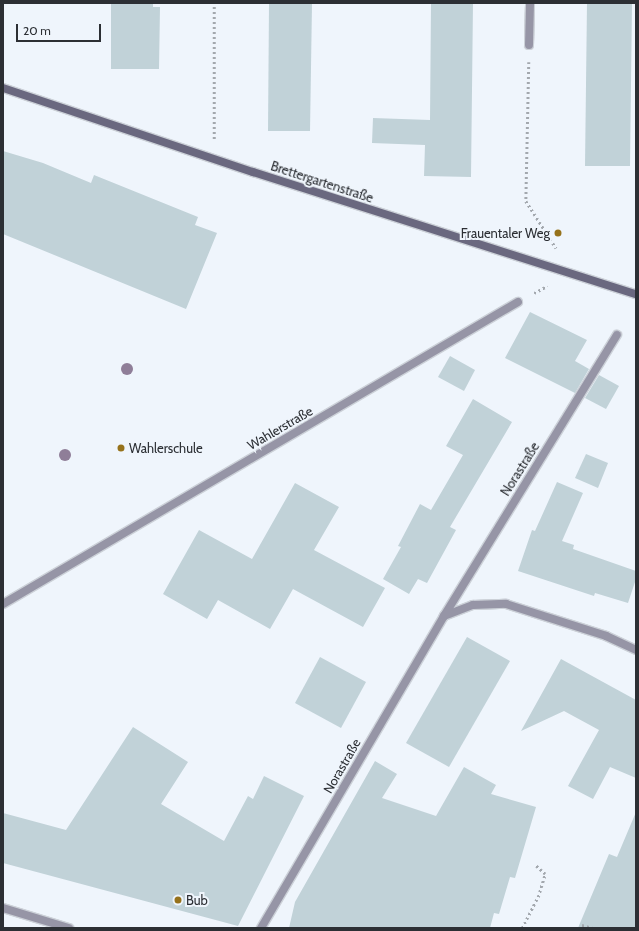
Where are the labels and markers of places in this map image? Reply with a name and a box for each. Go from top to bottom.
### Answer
place label: Frauentaler Weg [461,225,550,241]
marker: Frauentaler Weg [553,228,563,238]
place label: Wahlerschule [129,440,203,456]
marker: Wahlerschule [116,443,126,453]
place label: Bub [186,892,208,908]
marker: Bub [173,895,183,905]

